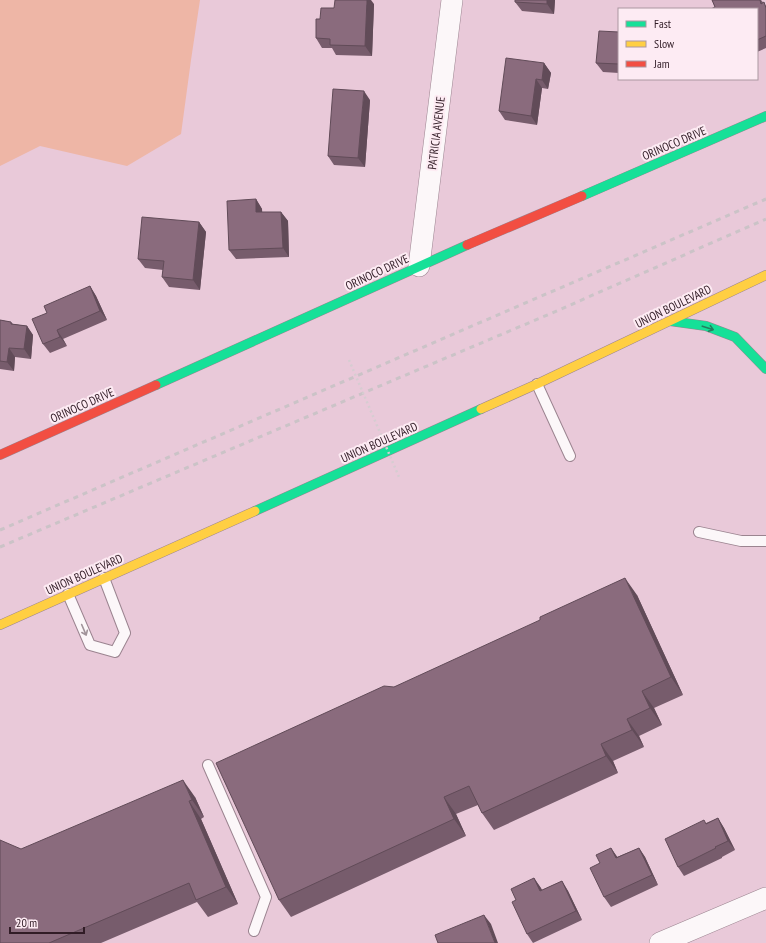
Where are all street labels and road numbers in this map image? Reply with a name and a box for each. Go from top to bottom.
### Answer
street label: PATRICIA AVENUE [424,96,448,170]
street label: ORINOCO DRIVE [640,123,708,163]
street label: ORINOCO DRIVE [343,251,411,293]
street label: UNION BOULEVARD [633,281,713,331]
street label: ORINOCO DRIVE [48,384,116,426]
street label: UNION BOULEVARD [338,418,420,466]
street label: UNION BOULEVARD [43,550,125,598]

